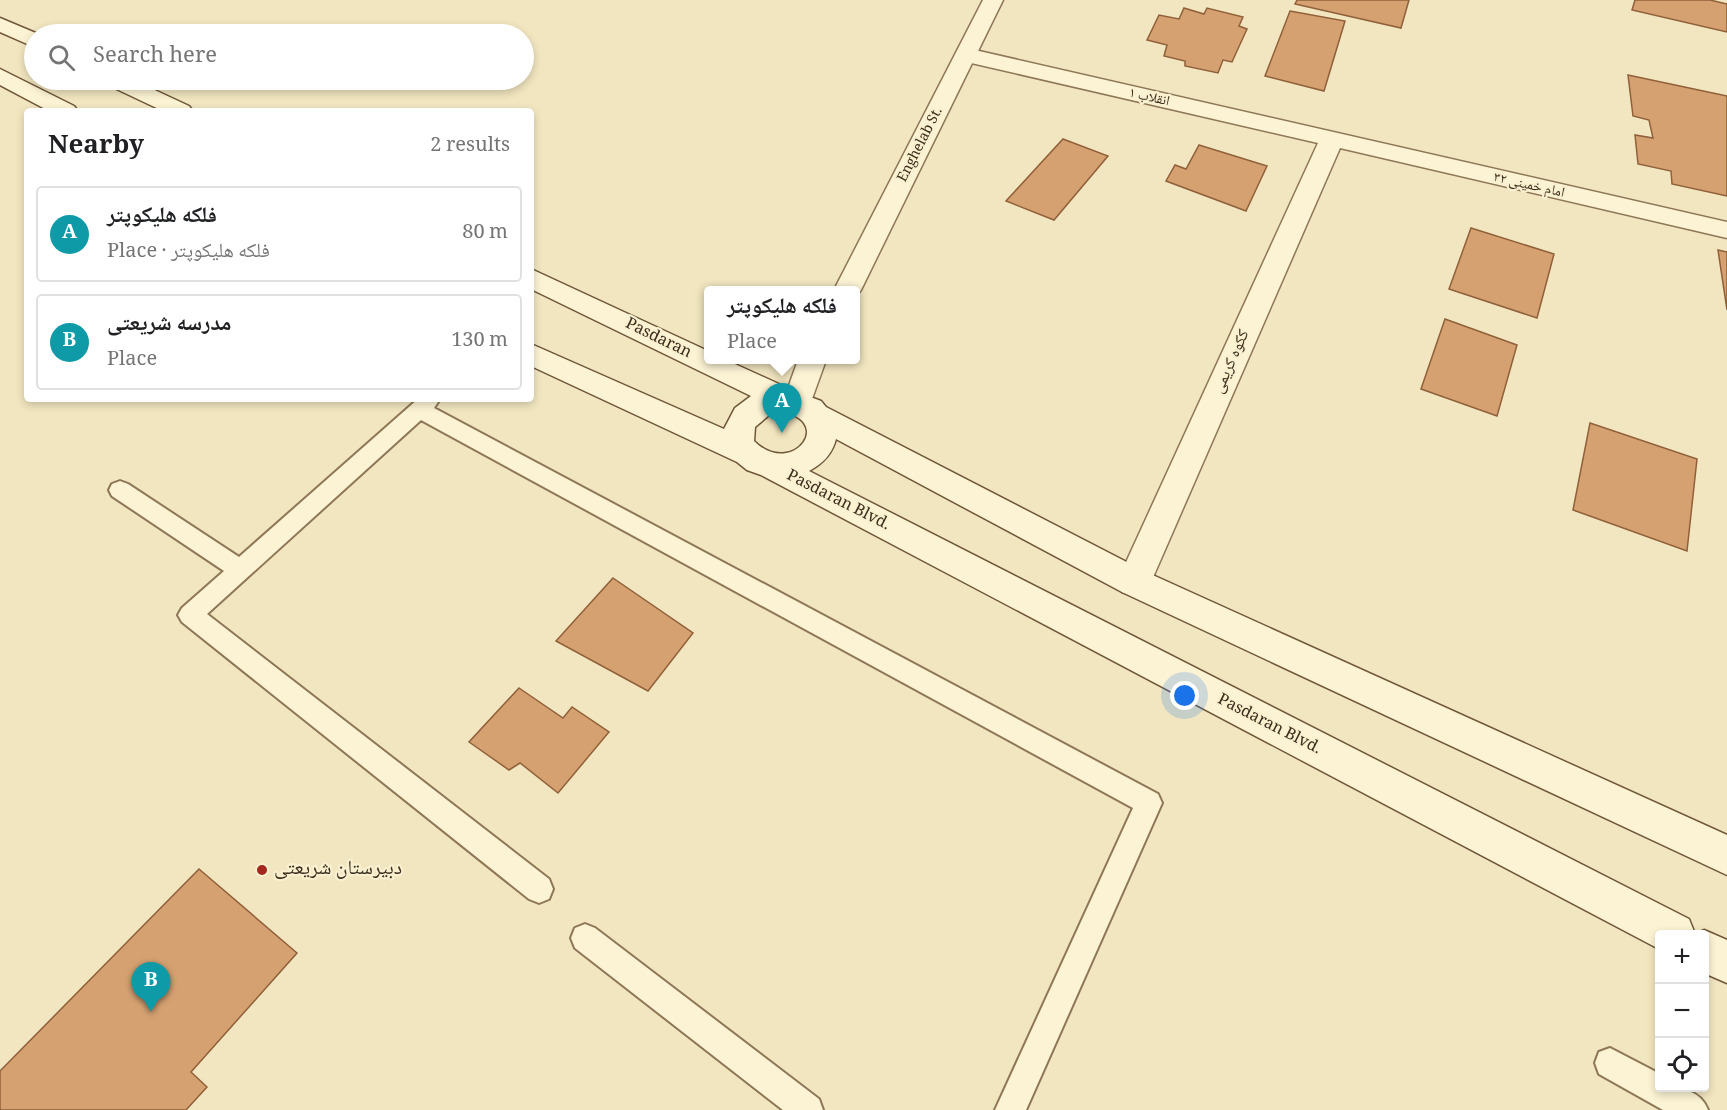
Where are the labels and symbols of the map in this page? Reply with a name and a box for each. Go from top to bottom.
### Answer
street label: انقلاب ۱ [1126,82,1172,114]
street label: Enghelab St. [892,103,950,187]
street label: امام خمینی ۳۲ [1491,166,1567,206]
street label: Pasdaran [620,311,696,367]
street label: ککوه کریمی [1206,325,1258,398]
pin: A [762,384,802,433]
street label: Pasdaran Blvd. [781,463,895,539]
your location [1170,681,1199,710]
street label: Pasdaran Blvd. [1212,687,1326,763]
place label: دبیرستان شریعتی [274,853,402,887]
marker: دبیرستان شریعتی [255,863,269,877]
pin: B [132,962,170,1012]

